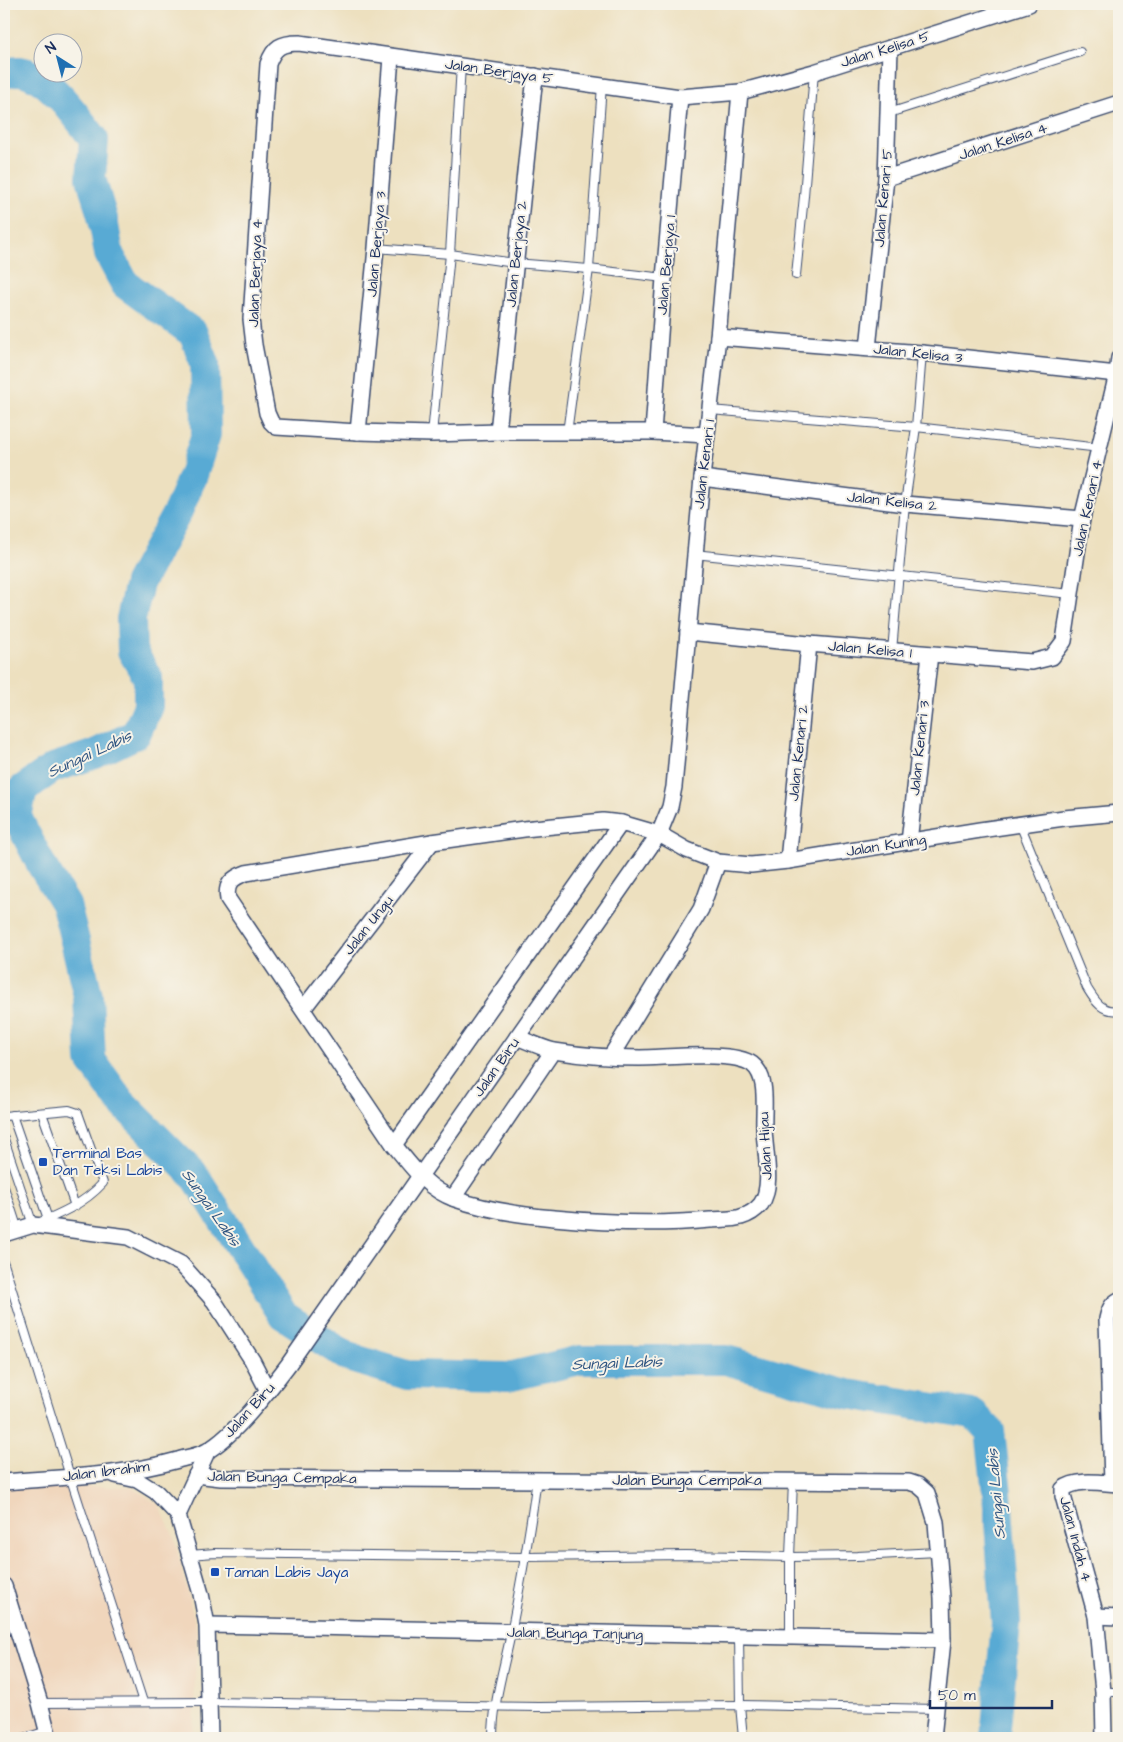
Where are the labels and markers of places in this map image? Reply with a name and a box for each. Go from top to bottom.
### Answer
place label: Terminal Bas Dan Teksi Labis [53,1143,163,1181]
marker: Terminal Bas Dan Teksi Labis [37,1156,49,1168]
place label: Taman Labis Jaya [225,1562,349,1584]
marker: Taman Labis Jaya [209,1566,221,1578]

